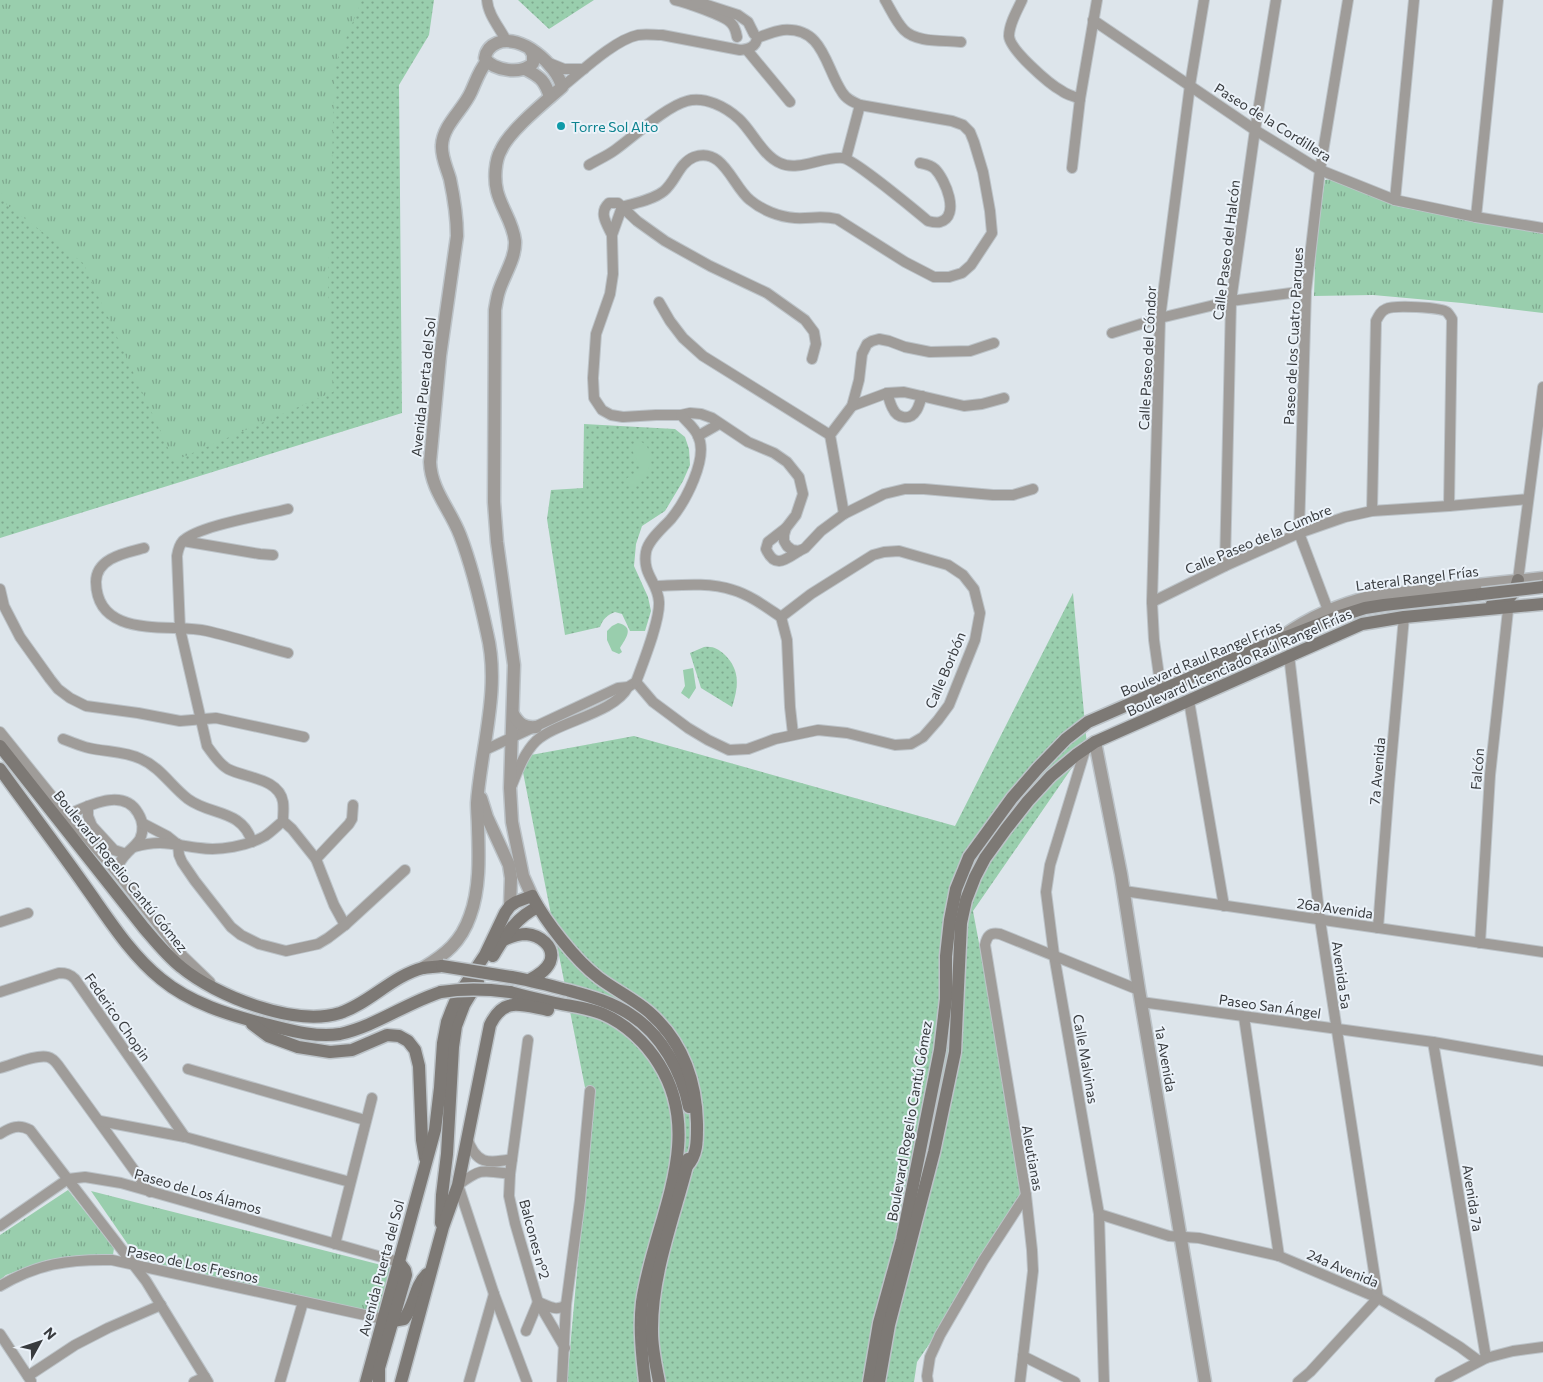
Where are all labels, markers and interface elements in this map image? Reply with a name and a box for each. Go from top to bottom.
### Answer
street label: Paseo de la Cordillera [1211,79,1335,165]
place label: Torre Sol Alto [571,118,658,135]
marker: Torre Sol Alto [555,120,567,132]
street label: Calle Paseo del Halcón [1209,179,1243,321]
street label: Paseo de los Cuatro Parques [1280,247,1306,425]
street label: Calle Paseo del Cóndor [1135,285,1159,431]
street label: Avenida Puerta del Sol [407,316,439,458]
street label: Calle Paseo de la Cumbre [1182,500,1334,578]
street label: Lateral Rangel Frías [1355,562,1479,594]
street label: Boulevard Licenciado Raúl Rangel Frías [1124,604,1354,720]
street label: Boulevard Raul Rangel Frias [1118,616,1284,700]
street label: Calle Borbón [921,629,969,711]
street label: 7a Avenida [1366,737,1388,805]
street label: Falcón [1467,747,1487,791]
street label: Boulevard Rogelio Cantú Gómez [50,787,192,955]
street label: 26a Avenida [1296,894,1374,922]
street label: Avenida 5a [1329,940,1355,1010]
street label: Federico Chopin [81,970,155,1064]
street label: Paseo San Ángel [1218,990,1322,1022]
street label: Calle Malvinas [1070,1013,1102,1105]
street label: Boulevard Rogelio Cantú Gómez [883,1019,935,1223]
street label: 1a Avenida [1152,1025,1180,1093]
street label: Aleutianas [1019,1124,1047,1192]
street label: Avenida 7a [1459,1163,1487,1233]
street label: Paseo de Los Álamos [132,1165,264,1217]
street label: Balcones n°2 [516,1197,554,1281]
street label: Avenida Puerta del Sol [355,1198,407,1338]
street label: Paseo de Los Fresnos [126,1242,260,1286]
street label: 24a Avenida [1305,1245,1381,1291]
north arrow [15,1317,65,1367]
text: N [40,1324,60,1343]

